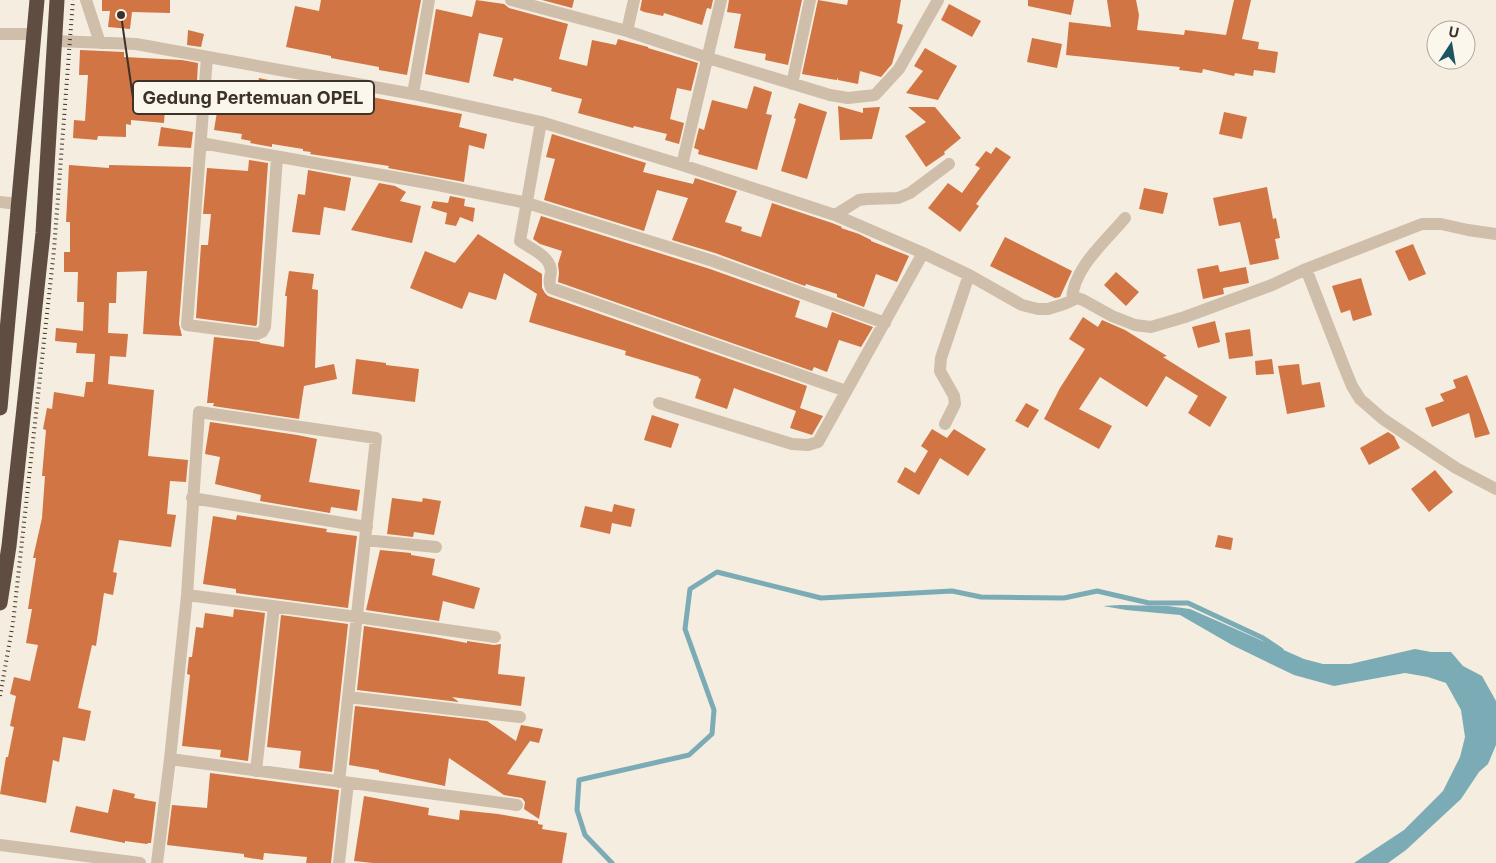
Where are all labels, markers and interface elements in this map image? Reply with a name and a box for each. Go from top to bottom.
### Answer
north arrow [1426,20,1476,70]
text: U [1447,22,1461,41]
callout: Gedung Pertemuan OPEL [133,81,374,114]
text: Gedung Pertemuan OPEL [143,87,363,108]

